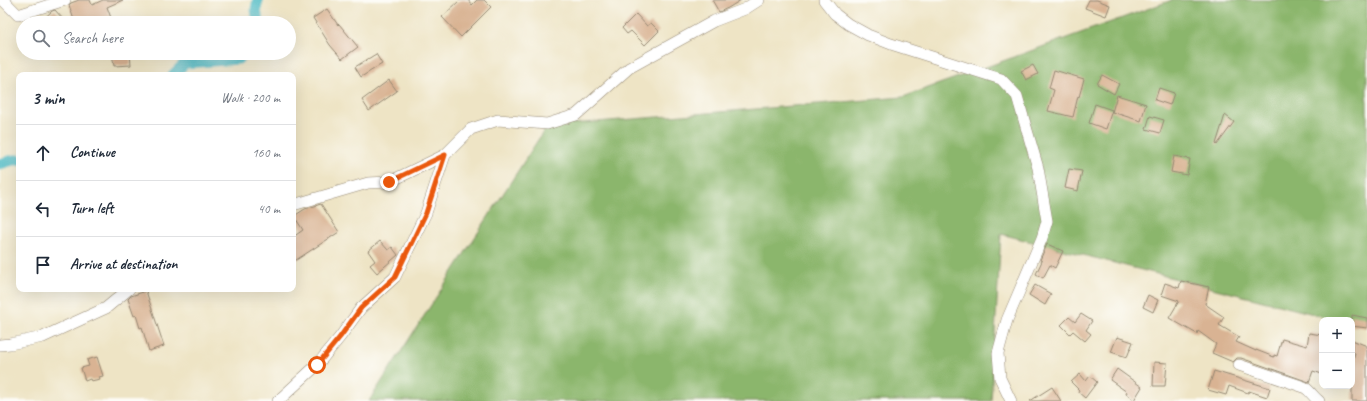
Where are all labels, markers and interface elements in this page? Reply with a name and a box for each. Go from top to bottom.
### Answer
search box [16,16,296,60]
icon: search [30,27,52,49]
text: Search here [62,29,123,48]
text: 3 min [32,88,65,109]
text: Walk · 200 m [221,90,280,106]
icon: ahead [32,142,54,164]
text: Continue [70,143,115,162]
text: 160 m [252,145,280,161]
route end [380,173,398,191]
icon: left [32,198,54,220]
text: Turn left [70,199,113,218]
text: 40 m [258,201,280,217]
icon: arrive [32,254,54,276]
text: Arrive at destination [70,255,177,274]
map controls [1319,317,1355,389]
button: + [1319,317,1355,353]
button: − [1319,353,1355,389]
route start [308,356,326,374]

